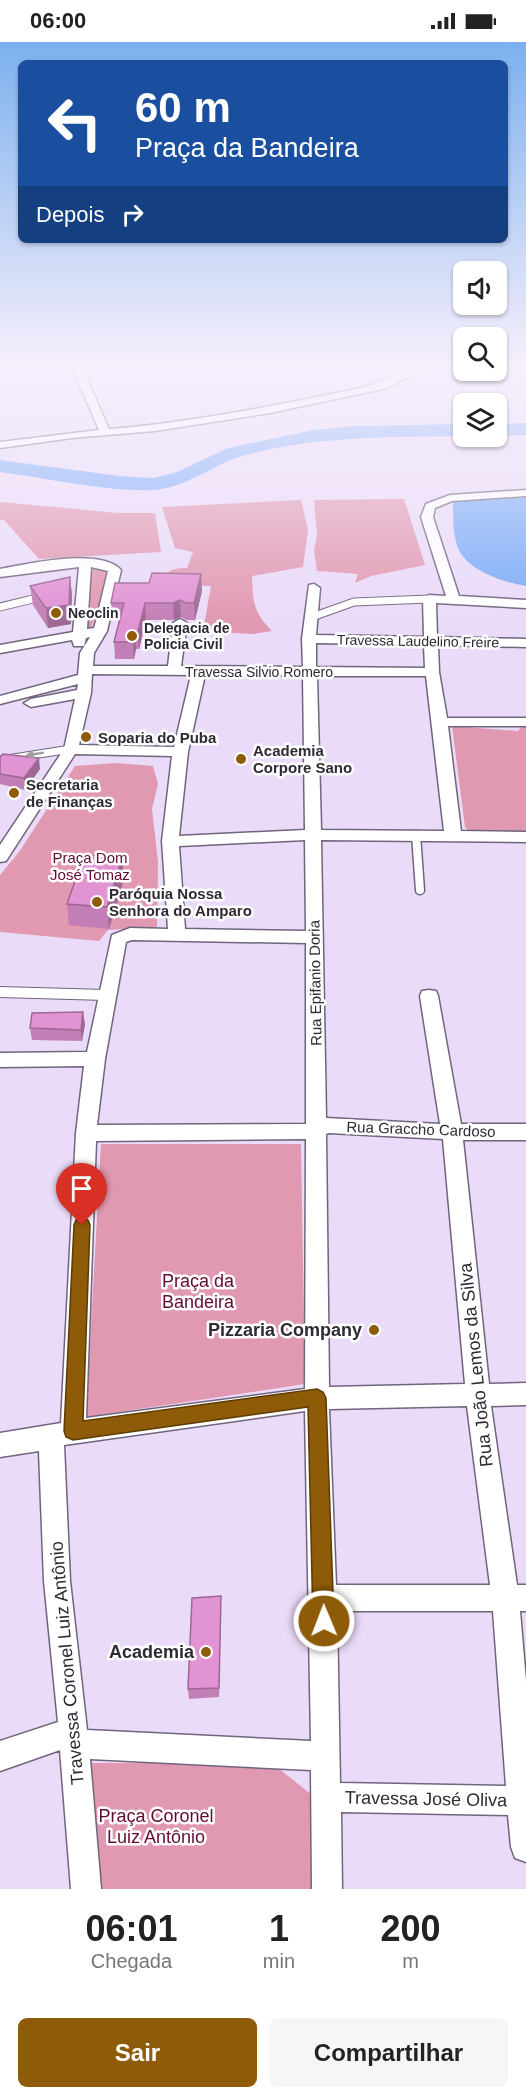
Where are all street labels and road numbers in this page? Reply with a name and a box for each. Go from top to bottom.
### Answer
street label: Travessa Laudelino Freire [337,632,499,650]
street label: Travessa Silvio Romero [185,664,333,680]
street label: Rua Epifanio Doria [305,919,325,1046]
street label: Rua Graccho Cardoso [346,1118,496,1140]
street label: Rua João Lemos da Silva [455,1261,497,1468]
street label: Travessa Coronel Luiz Antônio [46,1540,88,1786]
street label: Travessa José Oliva [345,1788,508,1810]

